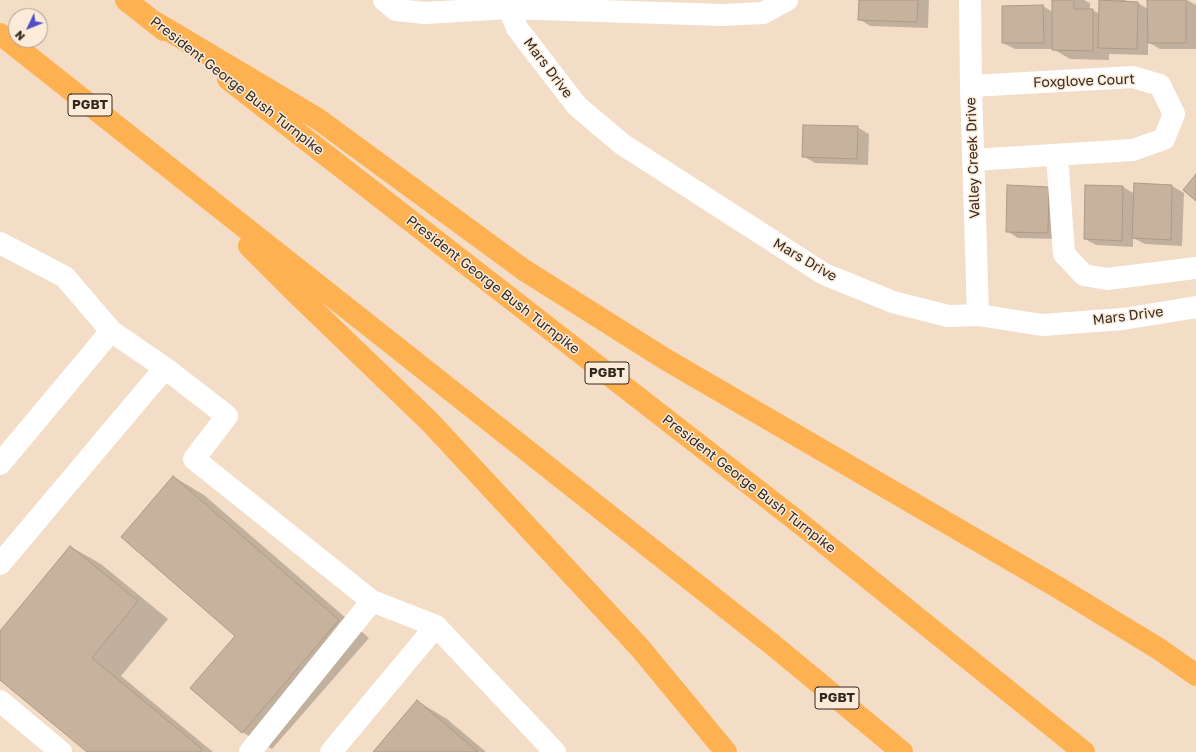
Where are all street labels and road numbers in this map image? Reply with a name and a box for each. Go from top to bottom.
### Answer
street label: President George Bush Turnpike [147,13,327,159]
street label: Mars Drive [520,35,576,101]
street label: Foxglove Court [1033,71,1135,91]
road number: PGBT [68,94,112,116]
street label: Valley Creek Drive [962,97,984,219]
street label: President George Bush Turnpike [403,212,583,358]
street label: Mars Drive [770,235,840,285]
street label: Mars Drive [1092,303,1164,329]
road number: PGBT [585,362,629,384]
street label: President George Bush Turnpike [659,411,839,557]
road number: PGBT [815,687,859,709]

